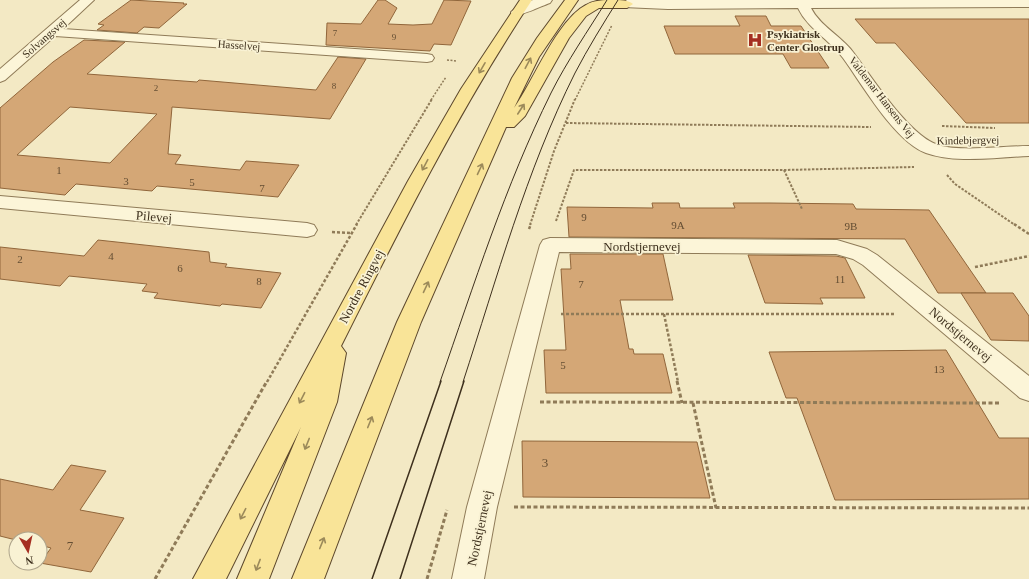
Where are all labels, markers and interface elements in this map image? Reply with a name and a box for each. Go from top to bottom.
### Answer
street label: Solvangsvej [20,16,68,60]
house number: 7 [333,28,338,38]
place label: Psykiatrisk Center Glostrup [767,28,844,53]
hospital icon: Psykiatrisk Center Glostrup [746,31,764,49]
house number: 9 [392,32,397,42]
street label: Hasselvej [217,38,261,52]
street label: Valdemar Hansens Vej [847,54,917,140]
one-way arrow [524,57,532,69]
one-way arrow [477,62,485,74]
house number: 8 [332,81,337,91]
house number: 2 [154,83,158,93]
one-way arrow [517,103,526,114]
street label: Kindebjergvej [937,133,999,147]
one-way arrow [421,159,428,171]
one-way arrow [477,163,484,175]
house number: 1 [56,164,62,176]
house number: 3 [123,175,129,187]
house number: 5 [189,176,195,188]
house number: 7 [259,182,265,194]
street label: Pilevej [135,207,173,226]
house number: 9 [581,211,587,223]
house number: 9A [671,219,685,231]
house number: 9B [845,220,857,232]
street label: Nordstjernevej [603,239,681,254]
street label: Nordre Ringvej [336,247,387,326]
house number: 4 [108,250,114,262]
house number: 2 [17,253,23,265]
house number: 6 [177,262,183,274]
house number: 11 [835,273,845,285]
house number: 8 [256,275,262,287]
house number: 7 [578,278,584,290]
one-way arrow [423,281,430,293]
street label: Nordstjernevej [926,304,995,365]
house number: 5 [560,359,566,371]
house number: 13 [934,363,945,375]
one-way arrow [298,392,305,404]
one-way arrow [367,416,374,428]
one-way arrow [302,438,310,450]
house number: 3 [542,455,548,470]
street label: Nordstjernevej [464,489,495,567]
one-way arrow [238,507,246,519]
north arrow [8,531,48,571]
one-way arrow [319,537,326,549]
house number: 7 [67,538,74,553]
text: N [25,554,34,567]
one-way arrow [254,558,262,570]

